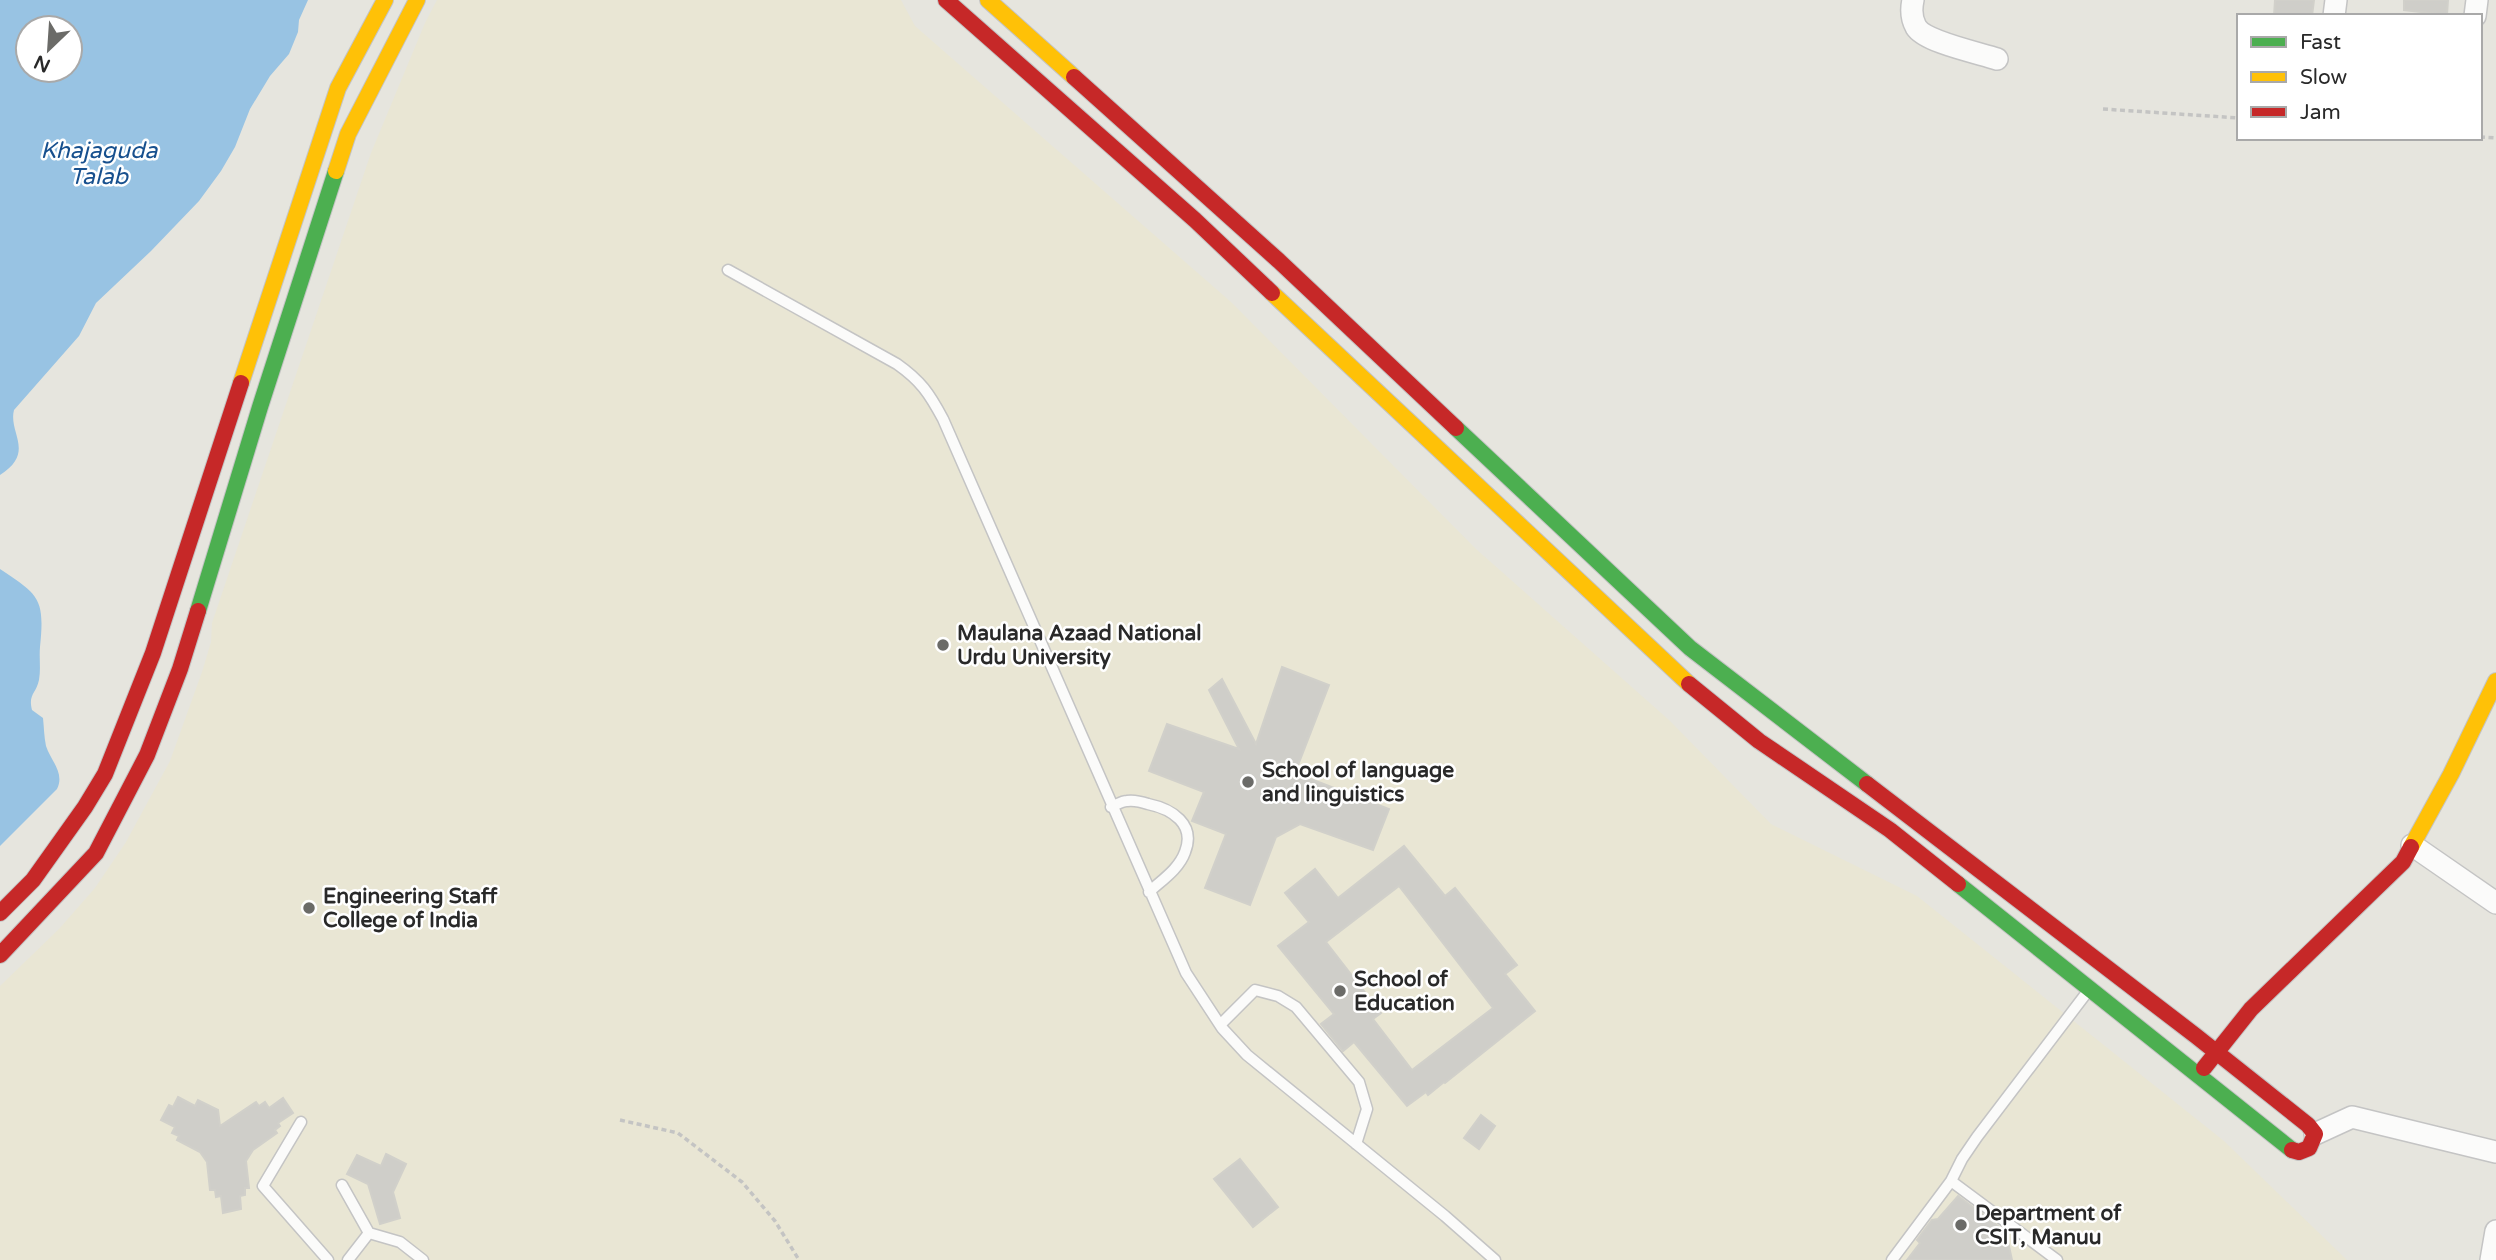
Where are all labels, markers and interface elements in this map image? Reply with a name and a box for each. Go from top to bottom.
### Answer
north arrow [14,14,84,84]
legend [2237,14,2482,140]
text: Fast [2300,30,2341,55]
text: N [31,50,54,77]
text: Slow [2300,65,2348,90]
text: Jam [2300,100,2341,125]
water label: Khajaguda Talab [40,137,159,191]
place label: Maulana Azaad National Urdu University [957,621,1202,670]
marker: Maulana Azaad National Urdu University [935,637,951,653]
place label: School of language and linguistics [1262,758,1454,807]
marker: School of language and linguistics [1240,774,1256,790]
place label: Engineering Staff College of India [323,884,498,933]
marker: Engineering Staff College of India [301,900,317,916]
place label: School of Education [1354,967,1455,1016]
marker: School of Education [1332,983,1348,999]
place label: Department of CSIT, Manuu [1975,1201,2122,1250]
marker: Department of CSIT, Manuu [1953,1217,1969,1233]

